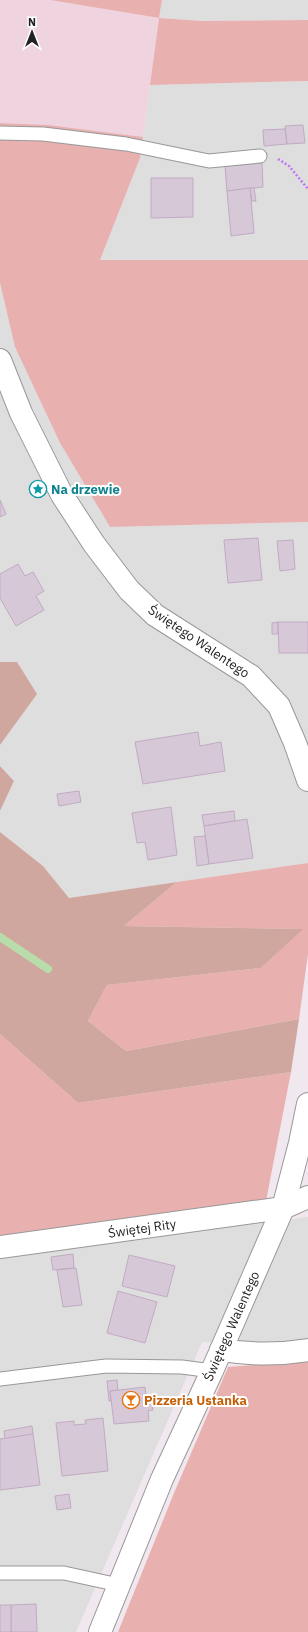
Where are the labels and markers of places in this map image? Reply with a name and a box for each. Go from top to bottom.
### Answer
place icon: Na drzewie [28,479,48,499]
place label: Na drzewie [51,481,120,498]
bar icon: Pizzeria Ustanka [121,1390,141,1410]
place label: Pizzeria Ustanka [144,1392,247,1409]

